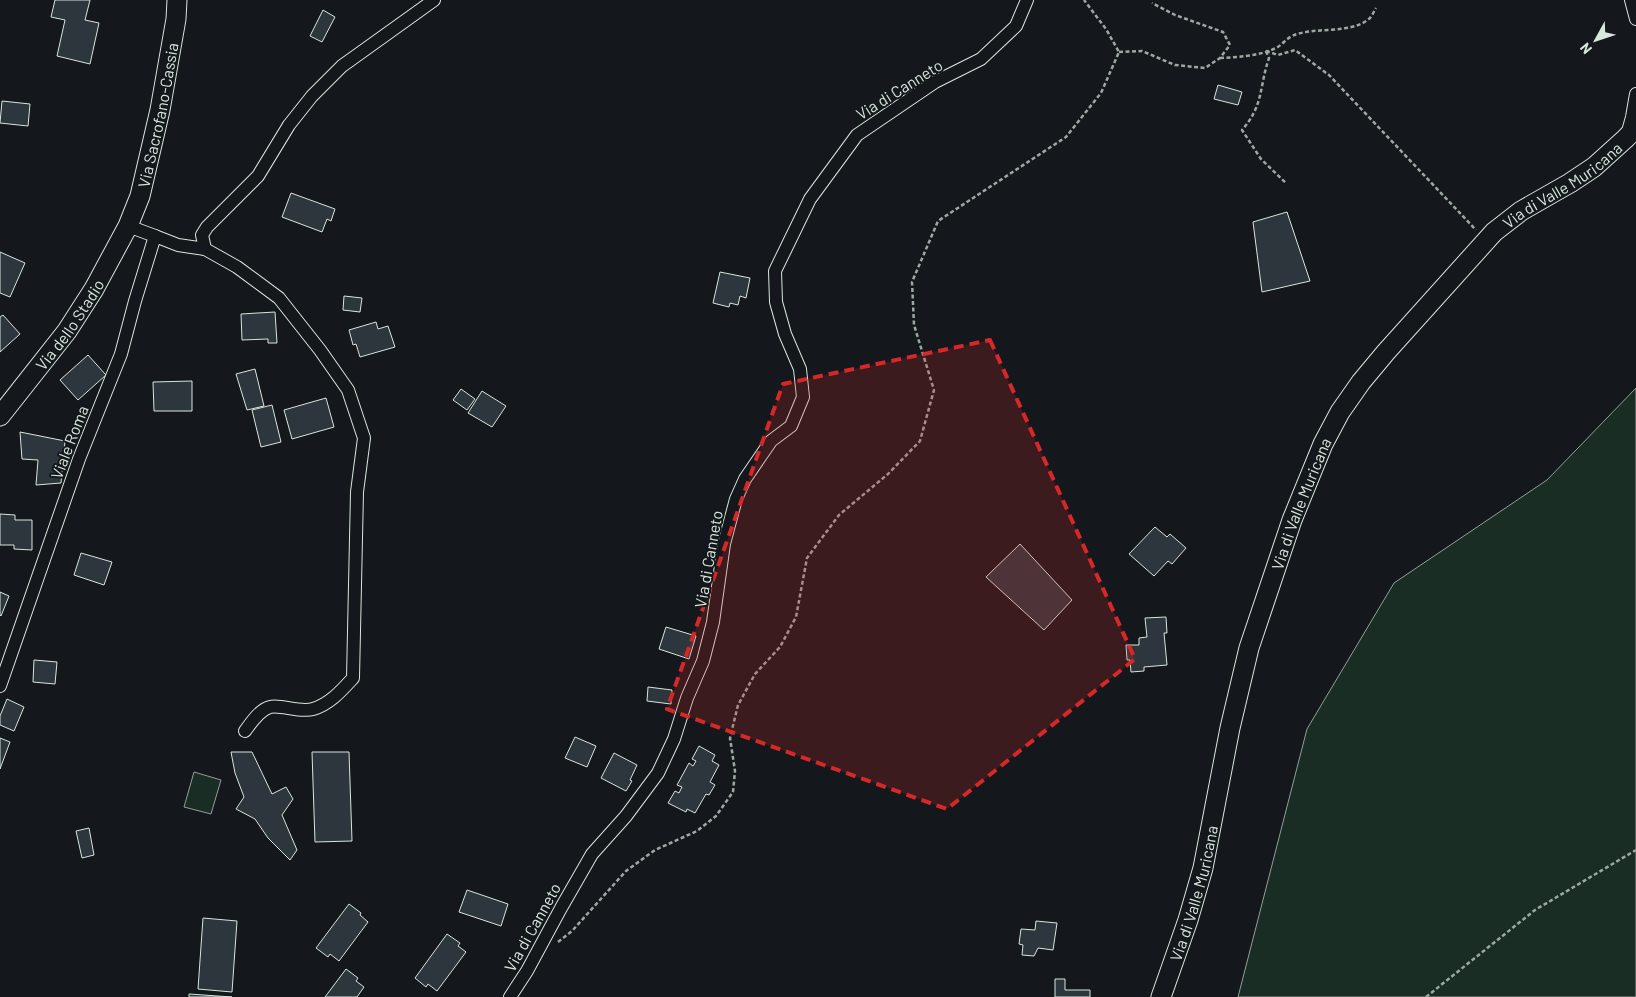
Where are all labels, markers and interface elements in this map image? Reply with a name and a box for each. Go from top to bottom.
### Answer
north arrow [1571,15,1621,65]
text: N [1576,40,1595,58]
street label: Via Sacrofano-Cassia [133,41,181,189]
street label: Via di Canneto [852,55,946,123]
street label: Via di Valle Muricana [1498,137,1625,232]
street label: Via dello Stadio [31,276,107,373]
street label: Viale Roma [46,403,92,481]
street label: Via di Valle Muricana [1267,434,1334,572]
street label: Via di Canneto [690,509,726,609]
street label: Via di Valle Muricana [1165,824,1221,963]
street label: Via di Canneto [500,879,564,975]

